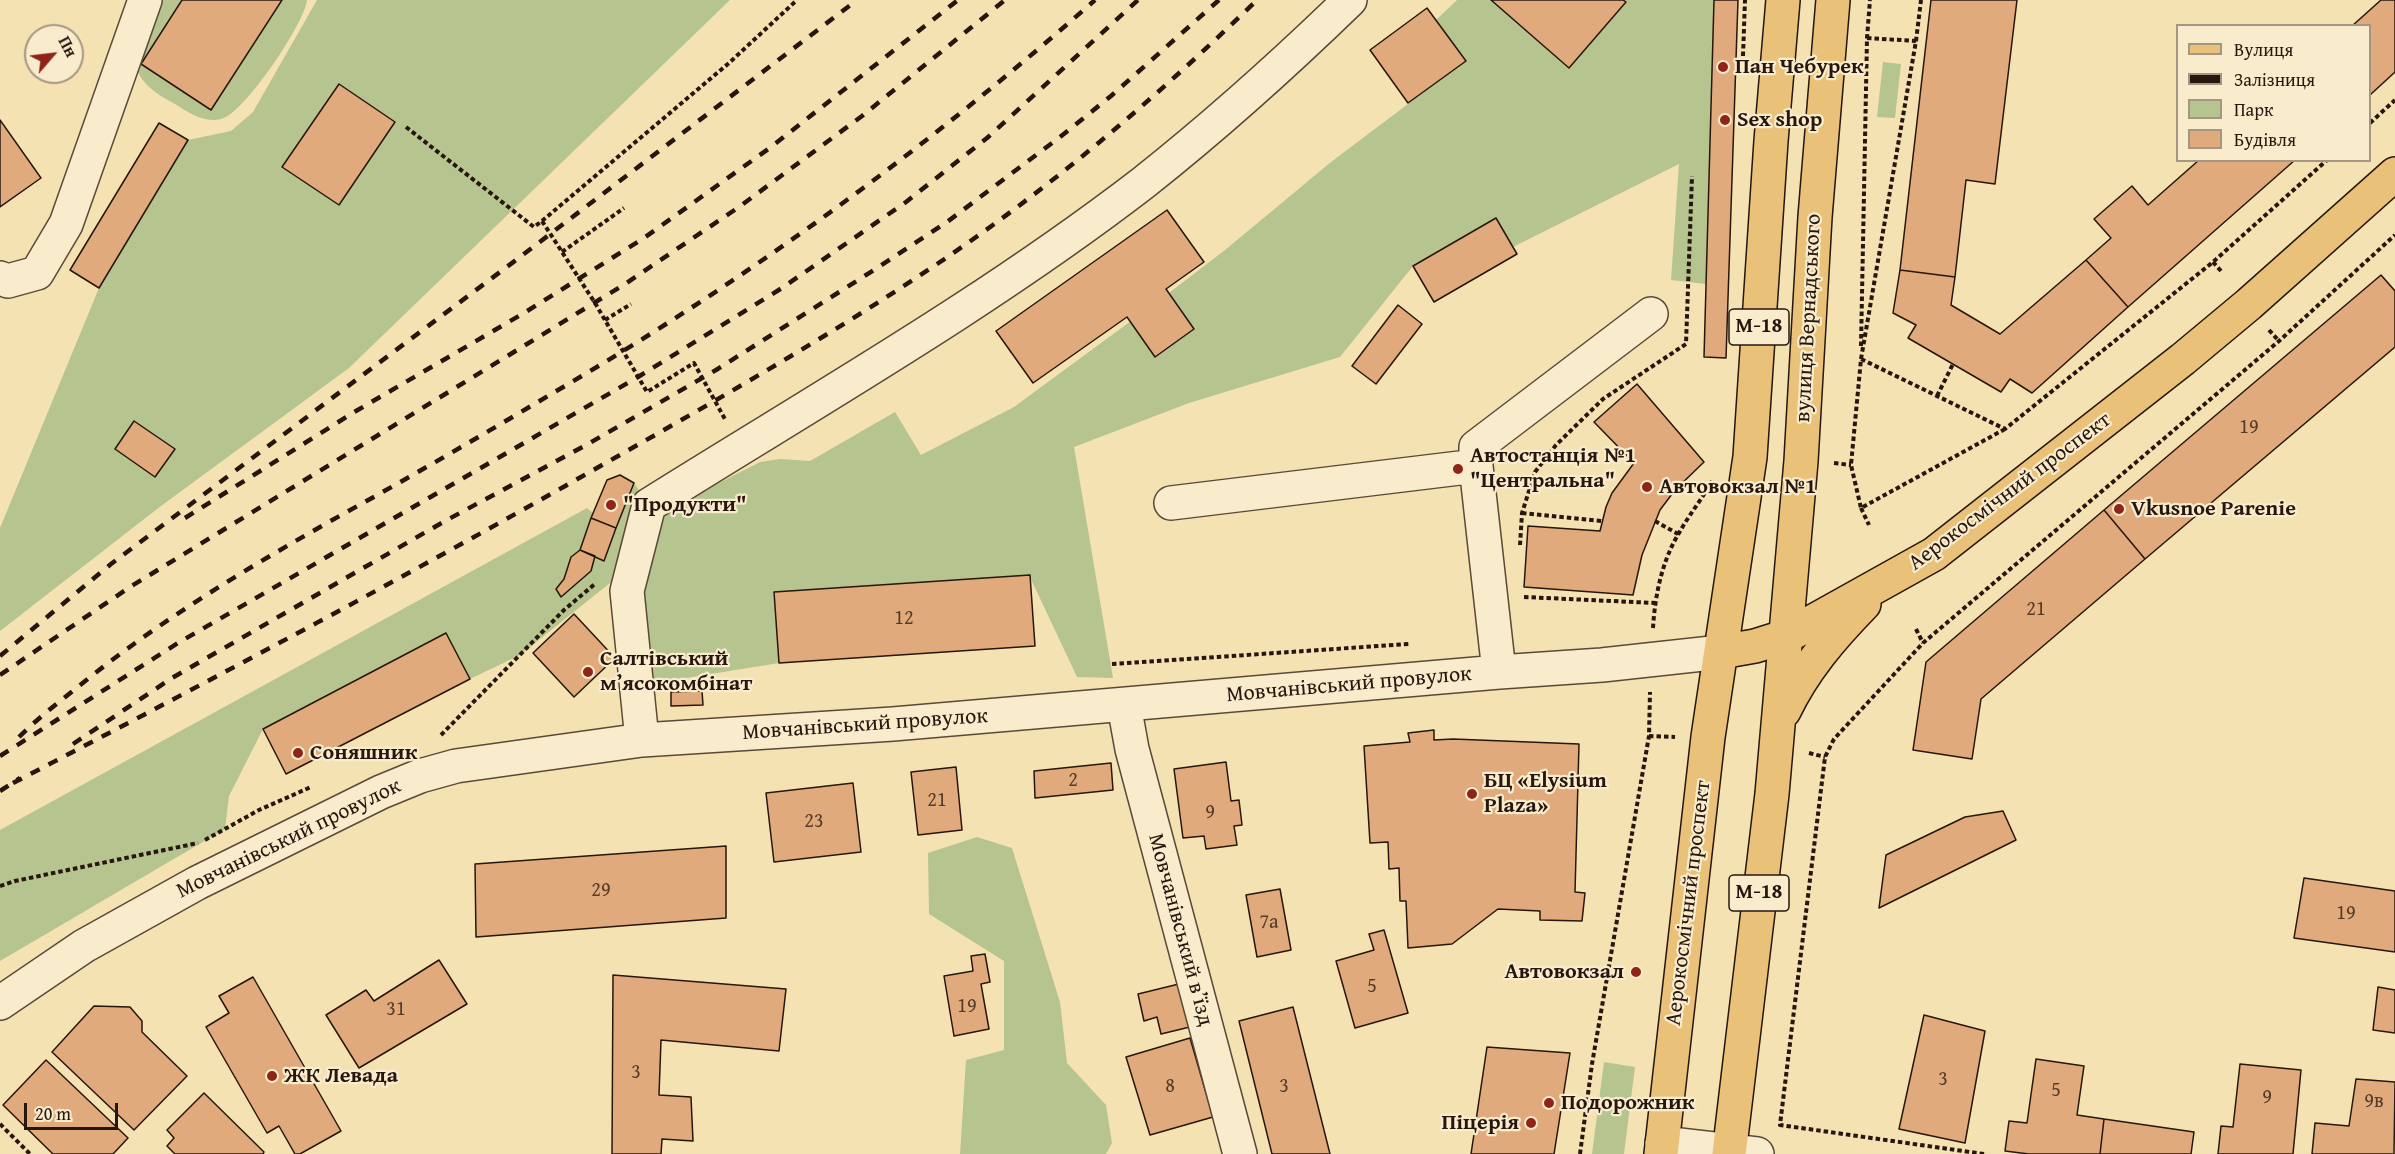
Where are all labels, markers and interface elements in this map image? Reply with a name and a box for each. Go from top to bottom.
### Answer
north arrow [24,24,84,84]
legend [2176,24,2371,162]
text: Пн [53,32,84,61]
text: Вулиця [2234,36,2293,63]
place label: Пан Чебурек [1735,54,1864,80]
marker: Пан Чебурек [1716,60,1730,74]
text: Залізниця [2234,66,2315,93]
text: Парк [2234,96,2273,123]
place label: Sex shop [1737,107,1822,133]
marker: Sex shop [1718,113,1732,127]
text: Будівля [2234,126,2296,153]
street label: вулиця Вернадського [1790,213,1828,423]
road number: М-18 [1729,309,1789,345]
street label: Аерокосмічний проспект [1903,407,2117,577]
house number: 19 [2239,416,2259,440]
place label: Автостанція №1 "Центральна" [1470,443,1636,494]
marker: Автостанція №1 "Центральна" [1451,462,1465,476]
place label: Автовокзал №1 [1659,474,1816,500]
marker: Автовокзал №1 [1640,480,1654,494]
place label: "Продукти" [623,492,747,518]
place label: Vkusnoe Parenie [2131,496,2296,522]
marker: "Продукти" [604,498,618,512]
marker: Vkusnoe Parenie [2112,502,2126,516]
house number: 21 [2026,598,2046,622]
house number: 12 [894,607,914,631]
place label: Салтівський мʼясокомбінат [600,646,752,698]
street label: Мовчанівський провулок [1225,661,1473,709]
marker: Салтівський мʼясокомбінат [581,665,595,679]
street label: Мовчанівський провулок [741,703,989,747]
place label: Соняшник [310,740,417,766]
marker: Соняшник [291,746,305,760]
place label: БЦ «Elysium Plaza» [1484,768,1607,819]
house number: 2 [1068,769,1078,793]
street label: Мовчанівський провулок [173,773,405,905]
street label: Аерокосмічний проспект [1661,779,1717,1027]
marker: БЦ «Elysium Plaza» [1465,787,1479,801]
house number: 21 [927,789,947,813]
house number: 9 [1205,801,1215,825]
house number: 23 [804,810,824,834]
street label: Мовчанівський в’їзд [1142,831,1218,1029]
road number: М-18 [1729,875,1789,911]
house number: 29 [591,879,611,903]
house number: 19 [2336,902,2356,926]
house number: 7а [1259,911,1279,935]
place label: Автовокзал [1504,959,1624,985]
marker: Автовокзал [1629,965,1643,979]
house number: 5 [1367,975,1377,999]
house number: 19 [957,995,977,1019]
house number: 31 [386,998,406,1022]
house number: 3 [631,1061,641,1085]
place label: ЖК Левада [284,1063,398,1089]
house number: 3 [1938,1068,1948,1092]
marker: ЖК Левада [265,1069,279,1083]
house number: 8 [1165,1075,1175,1099]
house number: 3 [1279,1075,1289,1099]
house number: 5 [2051,1079,2061,1103]
house number: 9 [2262,1086,2272,1110]
place label: Подорожник [1561,1090,1694,1116]
house number: 9в [2364,1090,2384,1114]
scale bar [27,1091,122,1129]
marker: Подорожник [1542,1096,1556,1110]
text: 20 m [35,1100,71,1127]
place label: Піцерія [1441,1110,1519,1136]
marker: Піцерія [1524,1116,1538,1130]

